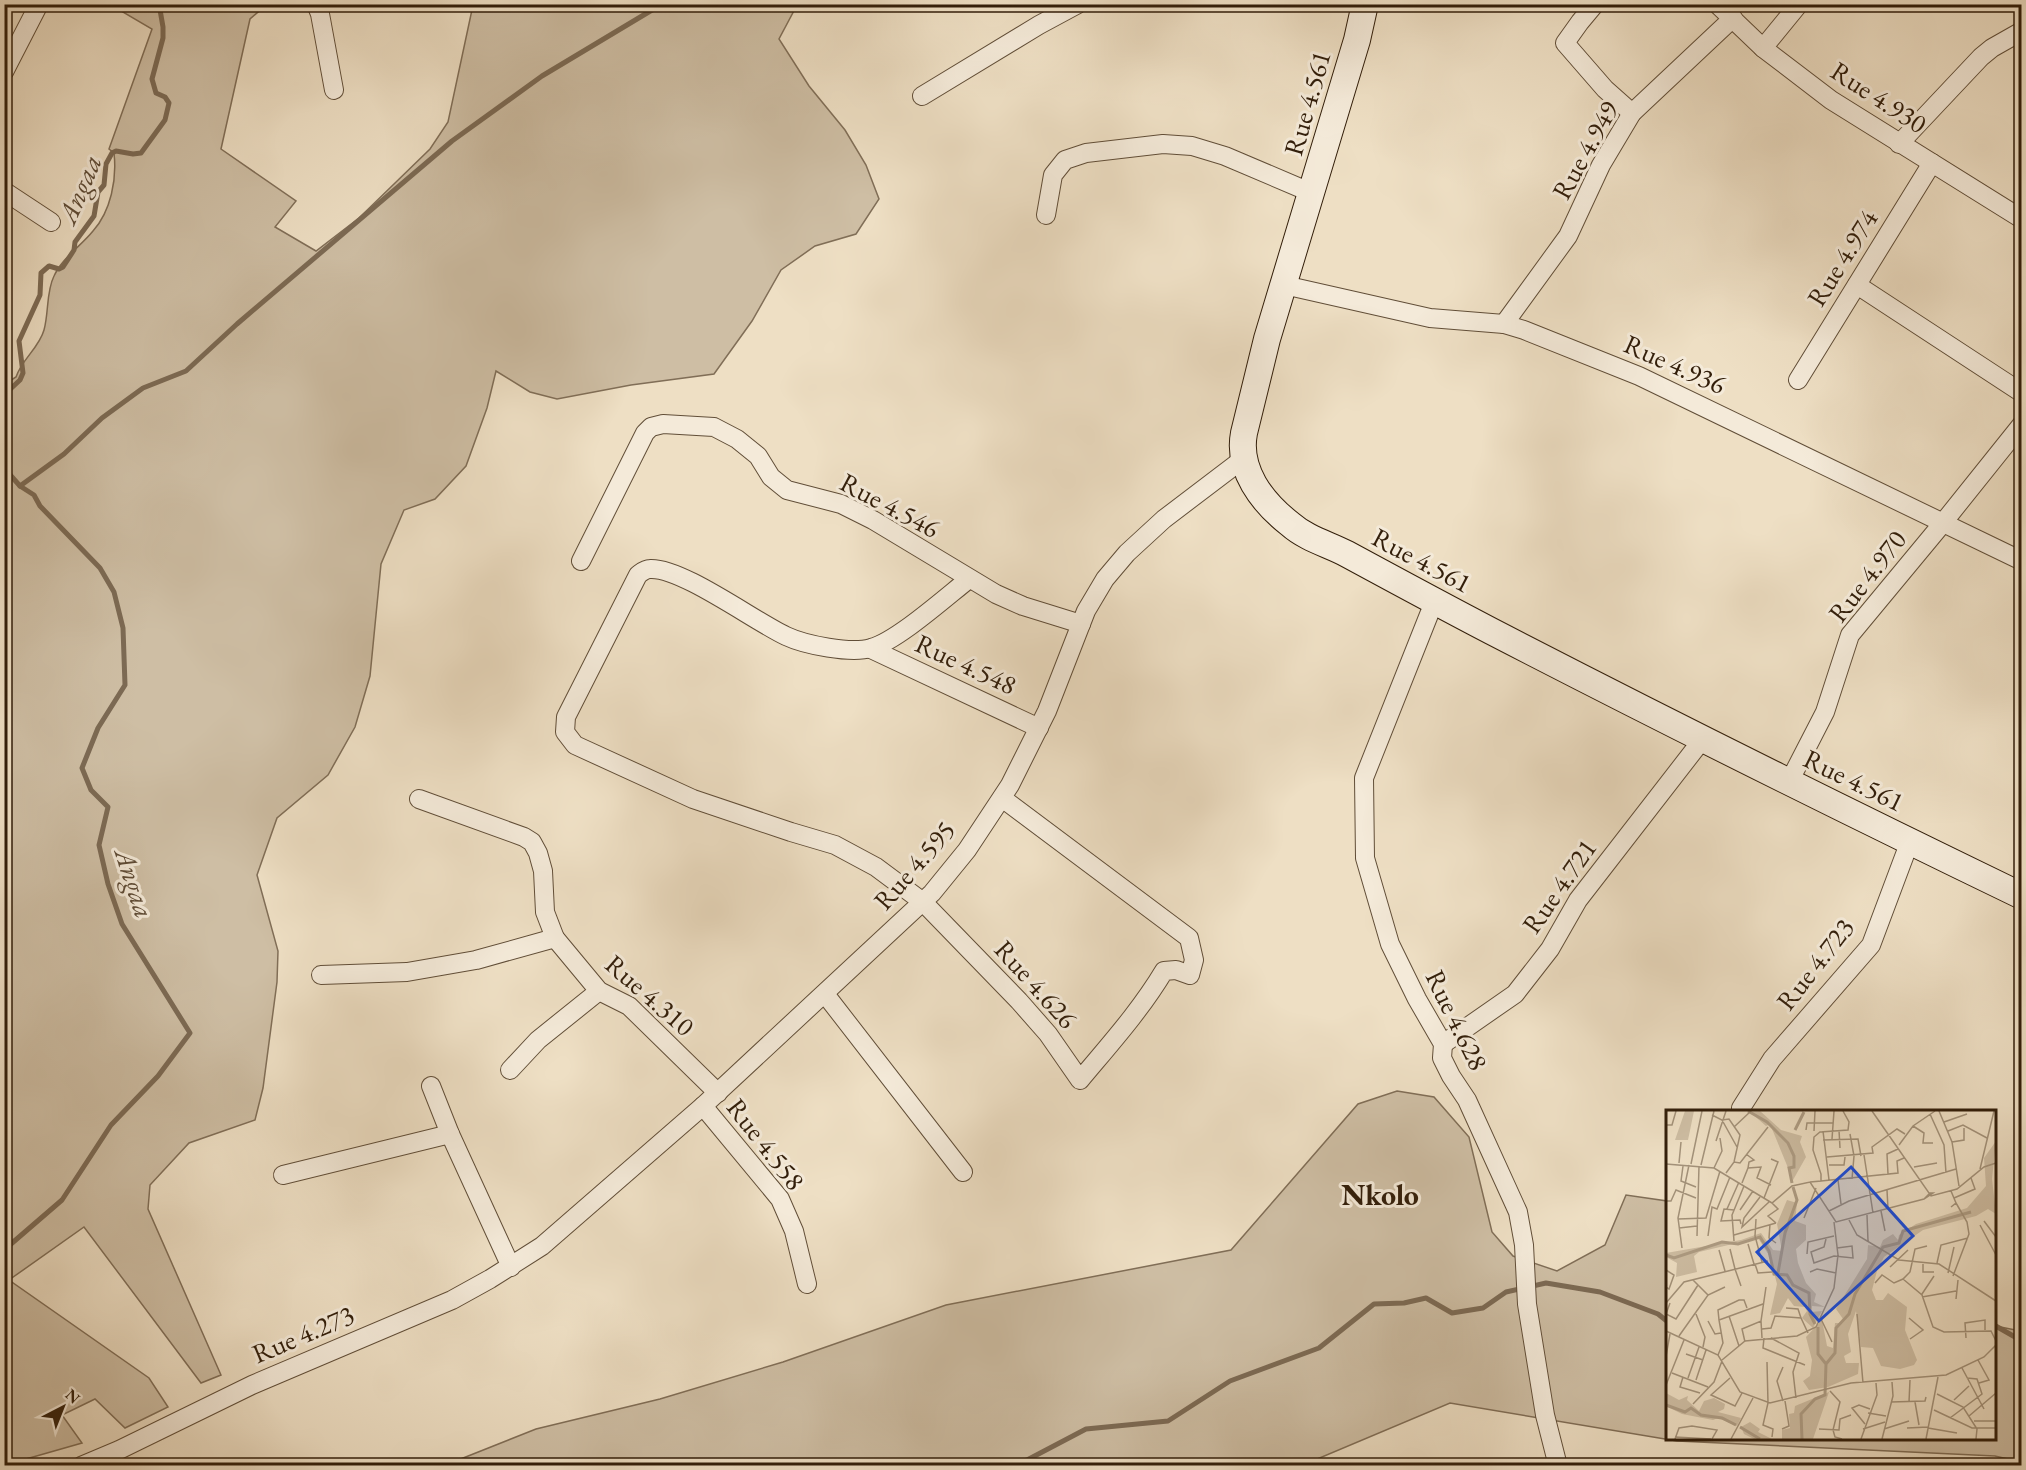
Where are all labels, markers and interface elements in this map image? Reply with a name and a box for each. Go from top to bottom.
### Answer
street label: Rue 4.561 [1275,47,1339,159]
street label: Rue 4.930 [1824,53,1934,141]
street label: Rue 4.949 [1544,94,1626,205]
water label: Angaa [48,149,109,231]
street label: Rue 4.974 [1799,202,1886,313]
street label: Rue 4.936 [1619,326,1731,402]
street label: Rue 4.546 [834,464,946,546]
street label: Rue 4.561 [1366,519,1478,601]
street label: Rue 4.970 [1820,523,1914,629]
street label: Rue 4.548 [910,625,1022,703]
street label: Rue 4.561 [1798,741,1910,819]
street label: Rue 4.595 [866,813,962,917]
street label: Rue 4.721 [1514,832,1604,940]
water label: Angaa [106,842,163,922]
street label: Rue 4.723 [1768,911,1862,1017]
street label: Rue 4.626 [987,932,1085,1036]
street label: Rue 4.310 [598,947,702,1043]
street label: Rue 4.628 [1418,964,1496,1076]
street label: Rue 4.558 [719,1091,813,1197]
inset map [1666,1110,1996,1440]
district label: Nkolo [1341,1175,1419,1214]
street label: Rue 4.273 [247,1297,359,1371]
north arrow [33,1377,93,1437]
text: N [61,1384,85,1408]

